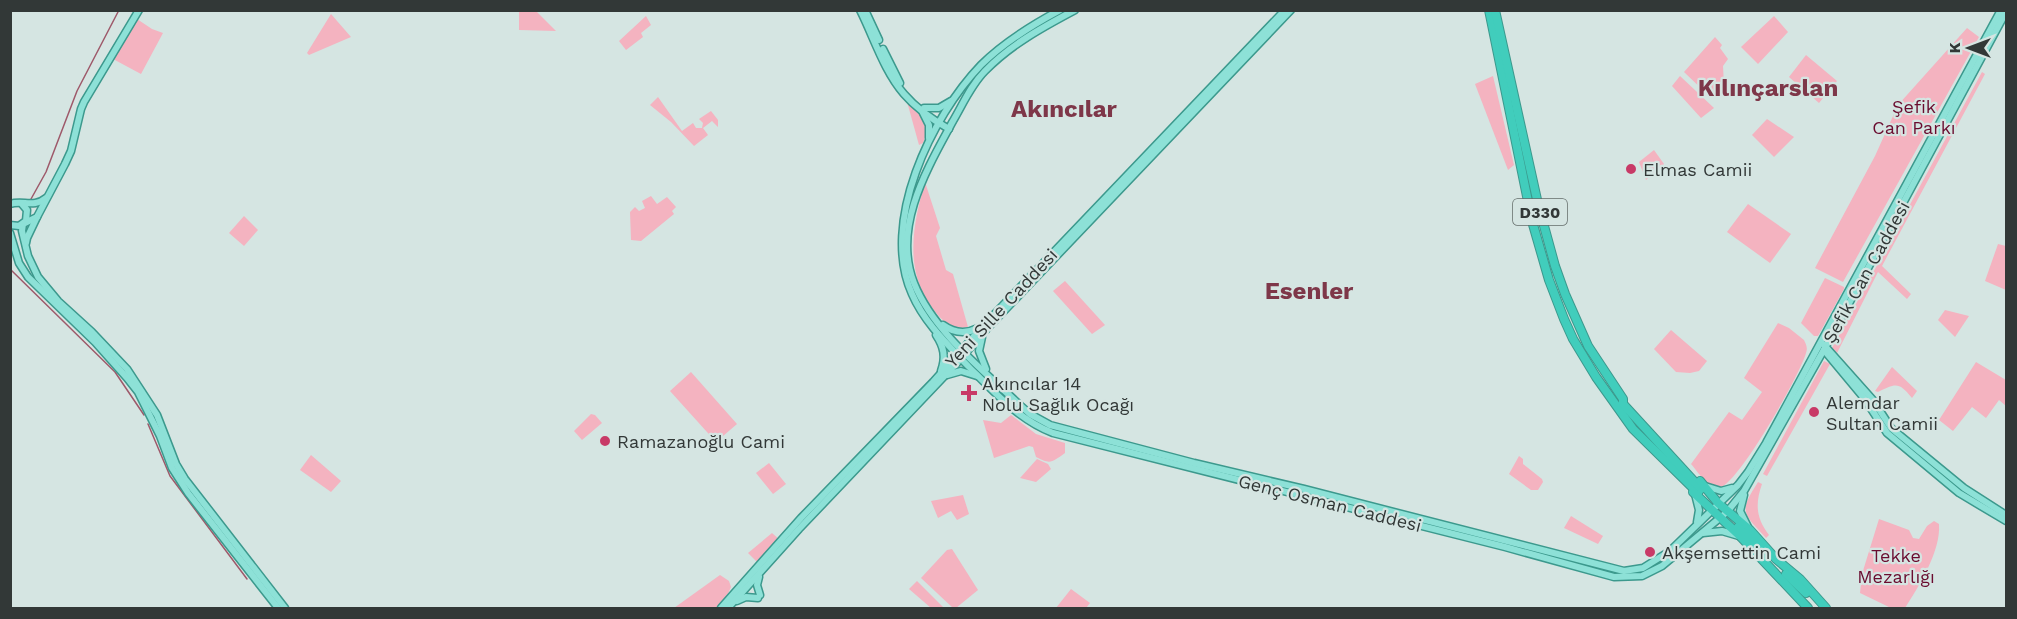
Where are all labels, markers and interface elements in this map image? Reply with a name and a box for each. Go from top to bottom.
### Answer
north arrow [1939,18,1999,78]
text: K [1945,42,1964,54]
district label: Kılınçarslan [1698,74,1838,102]
district label: Akıncılar [1011,95,1118,123]
park label: Şefik Can Parkı [1872,96,1956,138]
place label: Elmas Camii [1643,159,1752,180]
marker: Elmas Camii [1624,162,1638,176]
street label: Şefik Can Caddesi [1818,197,1914,347]
road number: D330 [1513,199,1567,225]
street label: Yeni Sille Caddesi [940,244,1062,372]
district label: Esenler [1265,277,1354,305]
place label: Akıncılar 14 Nolu Sağlık Ocağı [982,373,1134,415]
marker: Akıncılar 14 Nolu Sağlık Ocağı [960,384,978,402]
place label: Alemdar Sultan Camii [1826,392,1938,434]
marker: Alemdar Sultan Camii [1807,405,1821,419]
place label: Ramazanoğlu Cami [617,431,785,452]
marker: Ramazanoğlu Cami [598,434,612,448]
street label: Genç Osman Caddesi [1236,470,1424,536]
place label: Akşemsettin Cami [1662,542,1821,563]
marker: Akşemsettin Cami [1643,545,1657,559]
park label: Tekke Mezarlığı [1857,545,1935,587]

